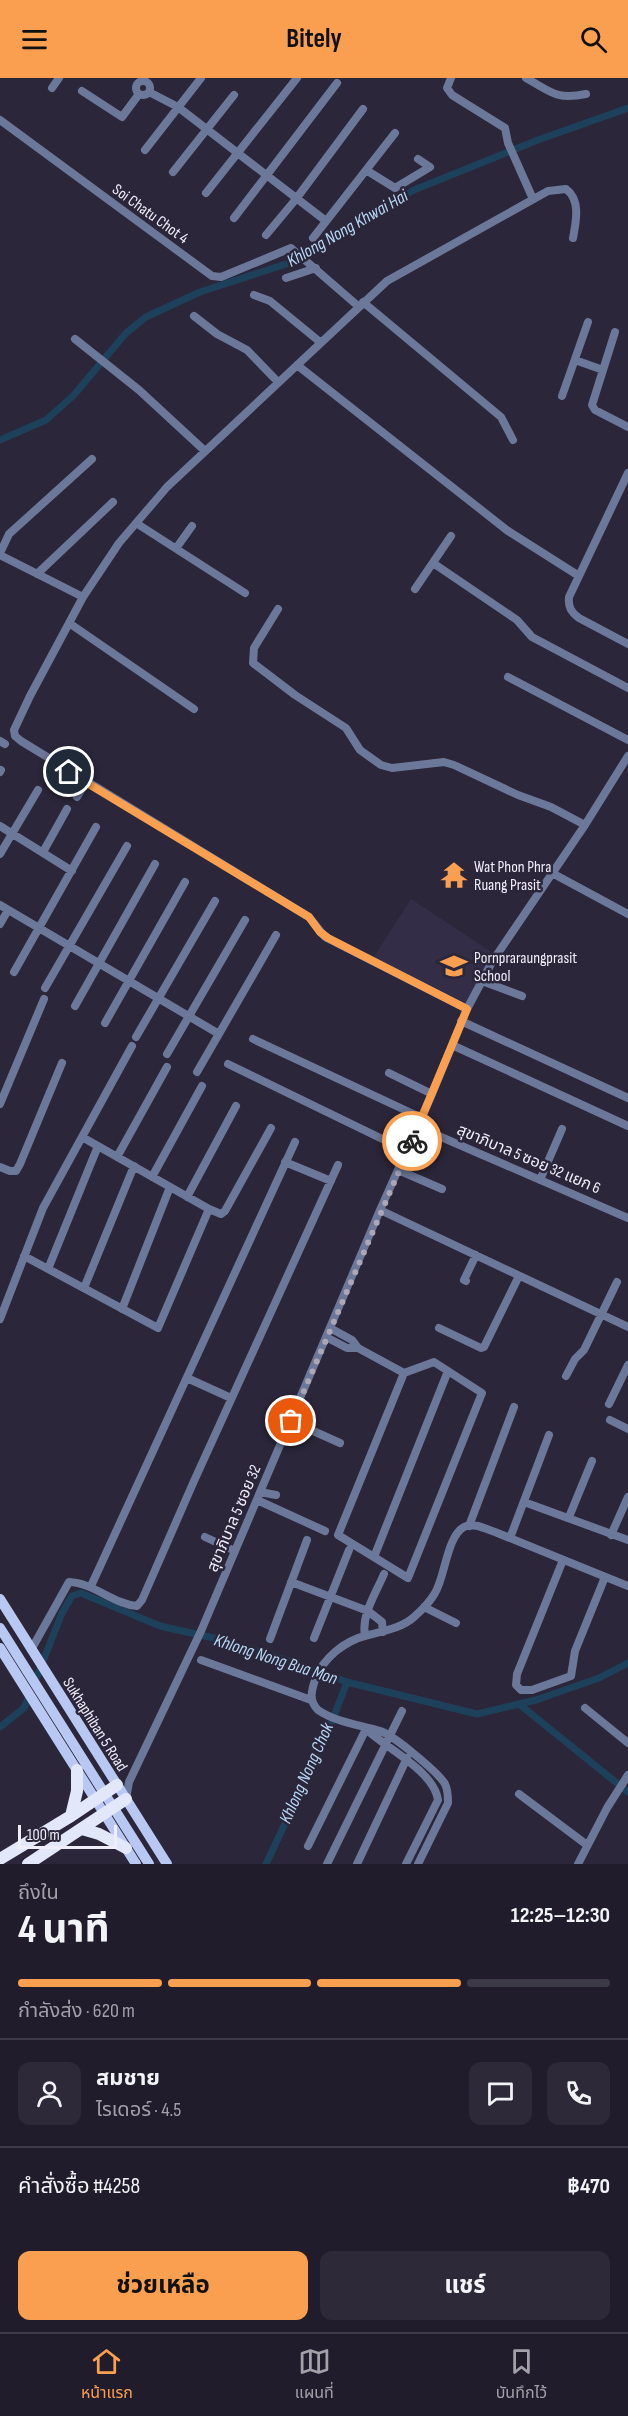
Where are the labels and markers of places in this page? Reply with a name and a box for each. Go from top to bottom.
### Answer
pin [43,746,94,797]
place label: Wat Phon Phra Ruang Prasit [474,858,551,895]
temple icon: Wat Phon Phra Ruang Prasit [439,860,469,890]
place label: Pornpraraungprasit School [474,949,577,986]
school or university icon: Pornpraraungprasit School [439,951,469,981]
pin [265,1395,316,1446]

